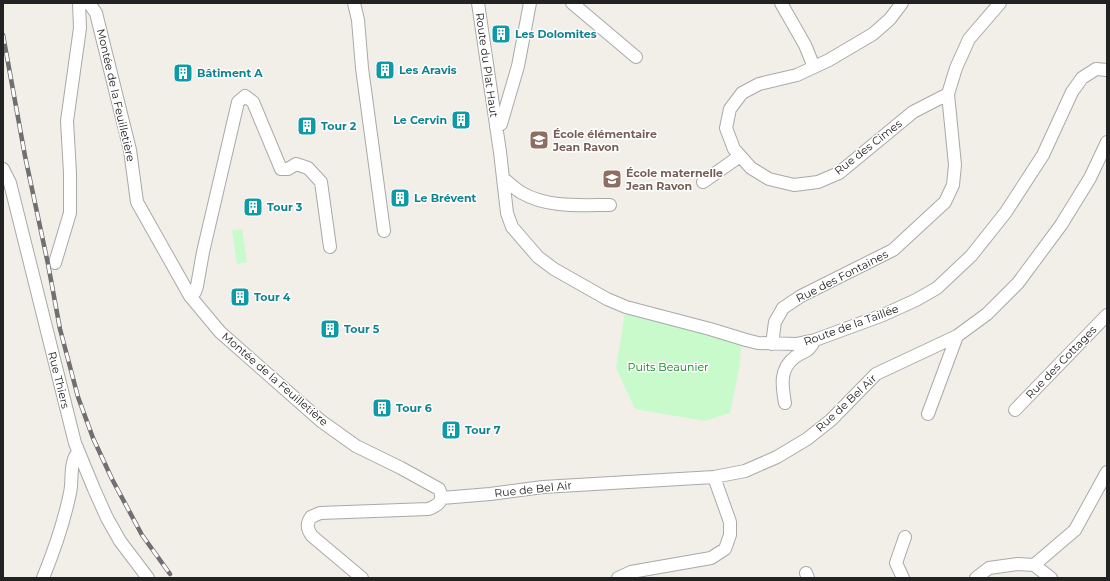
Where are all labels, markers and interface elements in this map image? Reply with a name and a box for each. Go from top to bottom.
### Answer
street label: Route du Plat Haut [473,12,501,119]
building icon: Les Dolomites [490,23,512,45]
street label: Montée de la Feuilletière [94,27,138,163]
place label: Les Dolomites [515,27,597,41]
building icon: Les Aravis [374,59,396,81]
building icon: Bâtiment A [172,62,194,84]
place label: Les Aravis [399,63,457,77]
place label: Bâtiment A [197,66,263,80]
building icon: Le Cervin [450,109,472,131]
place label: Le Cervin [393,113,447,127]
building icon: Tour 2 [296,115,318,137]
street label: Rue des Cimes [832,116,905,178]
place label: Tour 2 [321,119,357,133]
place label: École élémentaire Jean Ravon [552,127,657,154]
school or university icon: École élémentaire Jean Ravon [528,129,550,151]
place label: École maternelle Jean Ravon [625,166,723,193]
school or university icon: École maternelle Jean Ravon [601,168,623,190]
building icon: Le Brévent [389,187,411,209]
place label: Le Brévent [414,191,477,205]
building icon: Tour 3 [242,196,264,218]
place label: Tour 3 [267,200,303,214]
street label: Rue des Fontaines [794,246,891,305]
building icon: Tour 4 [229,286,251,308]
place label: Tour 4 [254,290,291,304]
street label: Route de la Taillée [802,301,901,349]
building icon: Tour 5 [319,318,341,340]
place label: Tour 5 [344,322,380,336]
street label: Rue des Cottages [1023,322,1100,401]
street label: Montée de la Feuilletière [219,329,331,429]
street label: Rue Thiers [45,350,73,410]
park label: Puits Beaunier [628,360,708,374]
street label: Rue de Bel Air [813,371,879,435]
building icon: Tour 6 [371,397,393,419]
place label: Tour 6 [396,401,432,415]
building icon: Tour 7 [440,419,462,441]
place label: Tour 7 [465,423,501,437]
street label: Rue de Bel Air [494,478,572,500]

